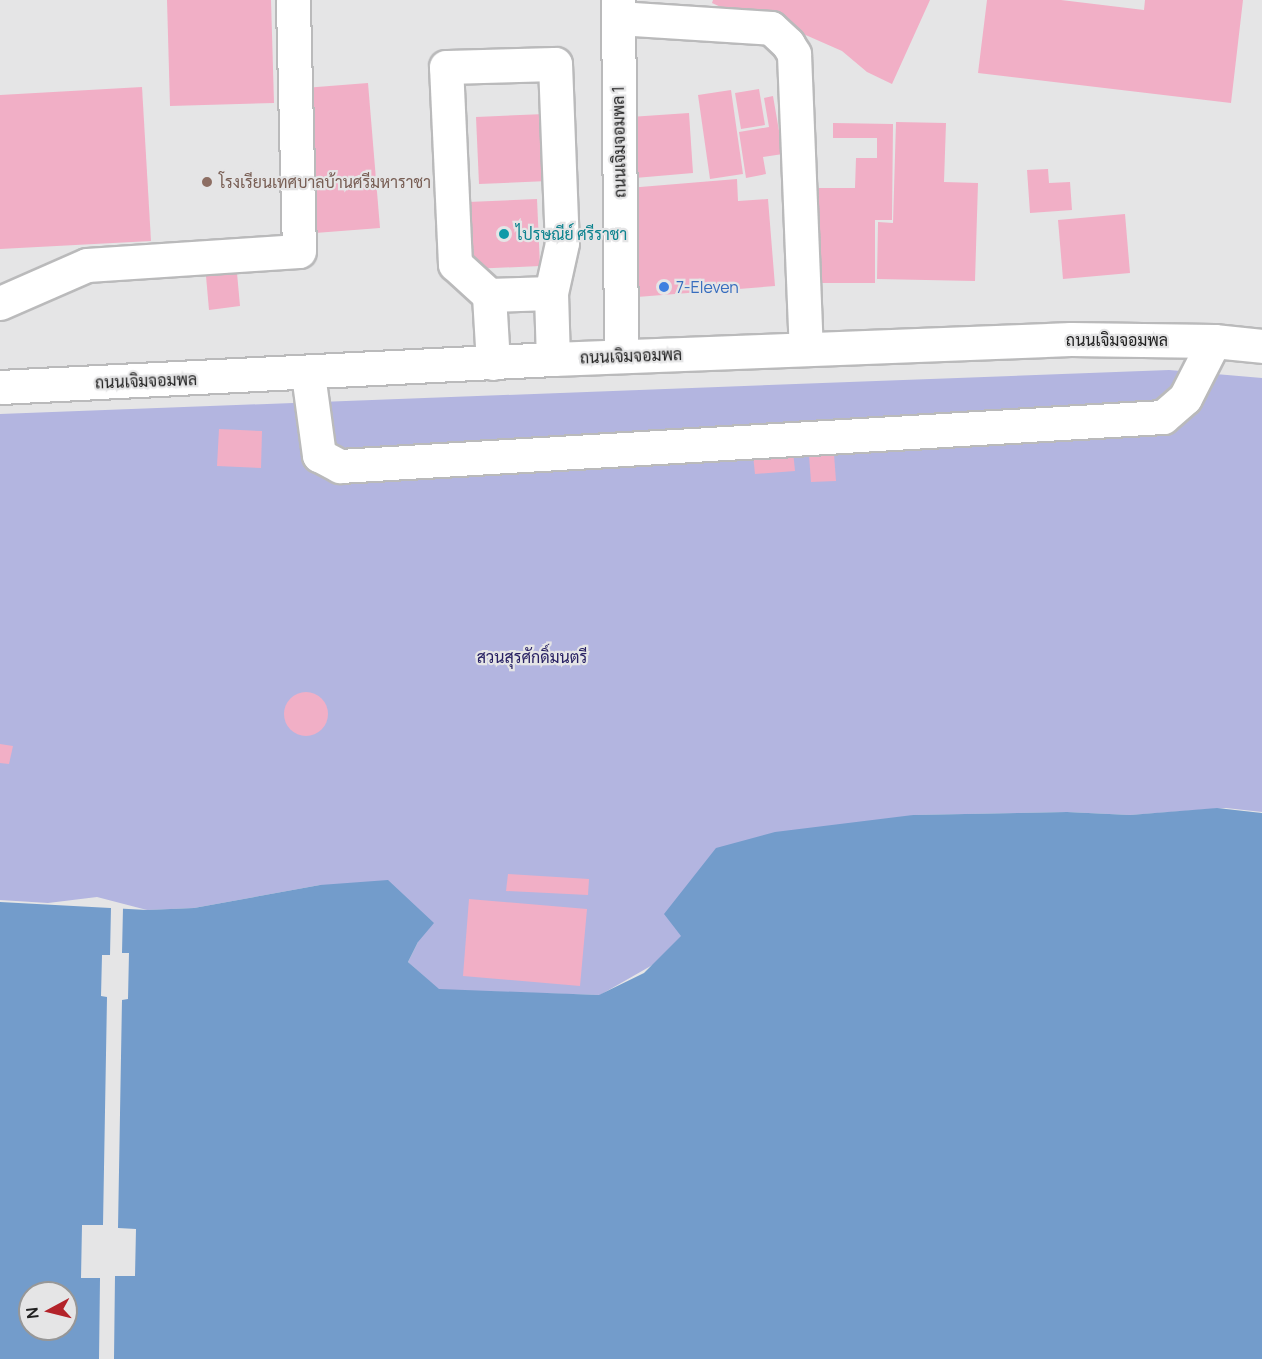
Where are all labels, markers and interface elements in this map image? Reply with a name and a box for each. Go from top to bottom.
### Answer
street label: ถนนเจิมจอมพล 1 [608,86,630,198]
place label: โรงเรียนเทศบาลบ้านศรีมหาราชา [219,172,431,192]
marker: โรงเรียนเทศบาลบ้านศรีมหาราชา [200,175,214,189]
place label: ไปรษณีย์ ศรีราชา [516,224,627,244]
marker: ไปรษณีย์ ศรีราชา [497,227,511,241]
place label: 7-Eleven [676,277,739,297]
marker: 7-Eleven [657,280,671,294]
street label: ถนนเจิมจอมพล [1066,330,1168,350]
street label: ถนนเจิมจอมพล [580,345,682,367]
street label: ถนนเจิมจอมพล [95,370,197,392]
park label: สวนสุรศักดิ์มนตรี [477,647,587,667]
north arrow [18,1281,78,1341]
text: N [21,1306,44,1320]

